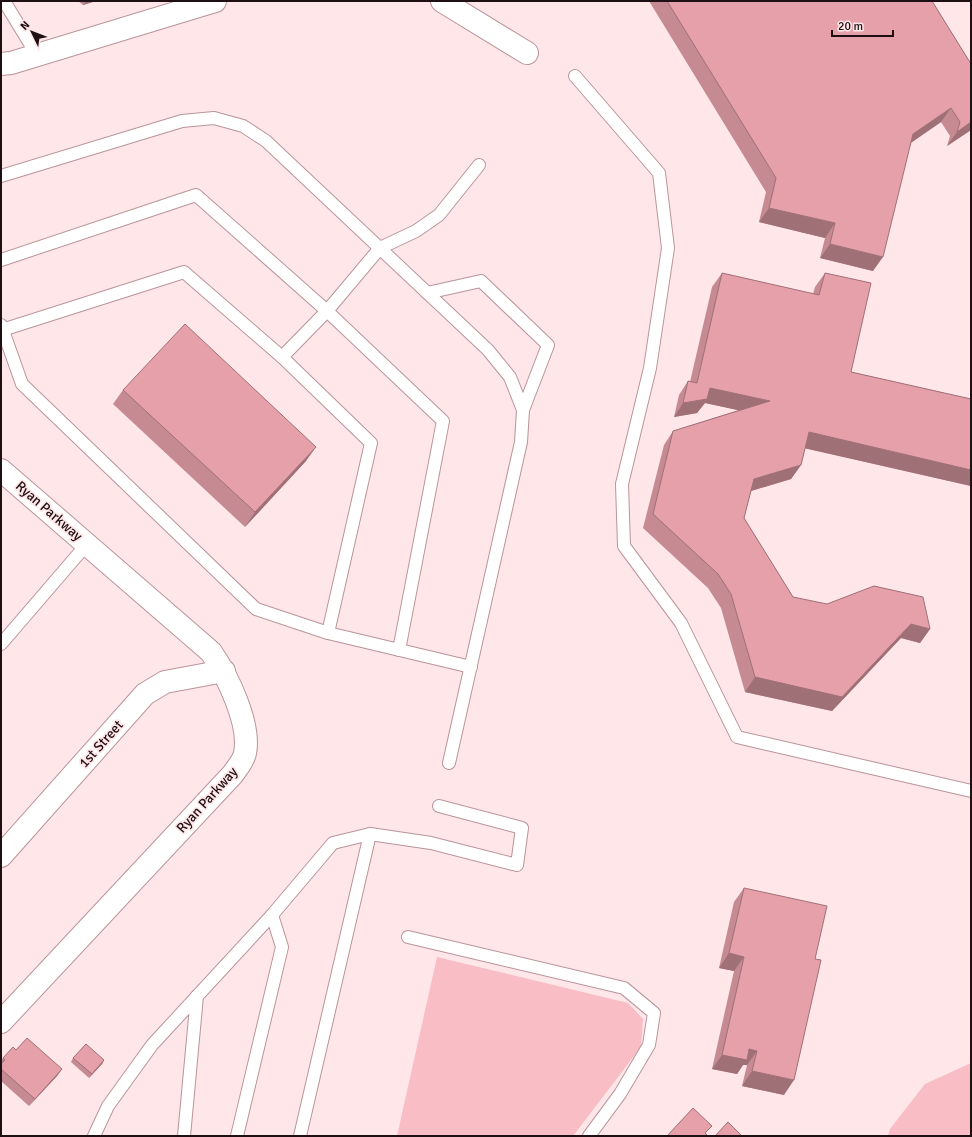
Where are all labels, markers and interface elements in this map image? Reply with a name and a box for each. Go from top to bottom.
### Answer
north arrow [12,12,52,52]
scale bar [832,12,893,38]
text: N [18,18,32,33]
text: 20 m [838,19,863,34]
street label: Ryan Parkway [12,477,86,545]
street label: 1st Street [75,717,127,771]
street label: Ryan Parkway [173,763,241,837]

